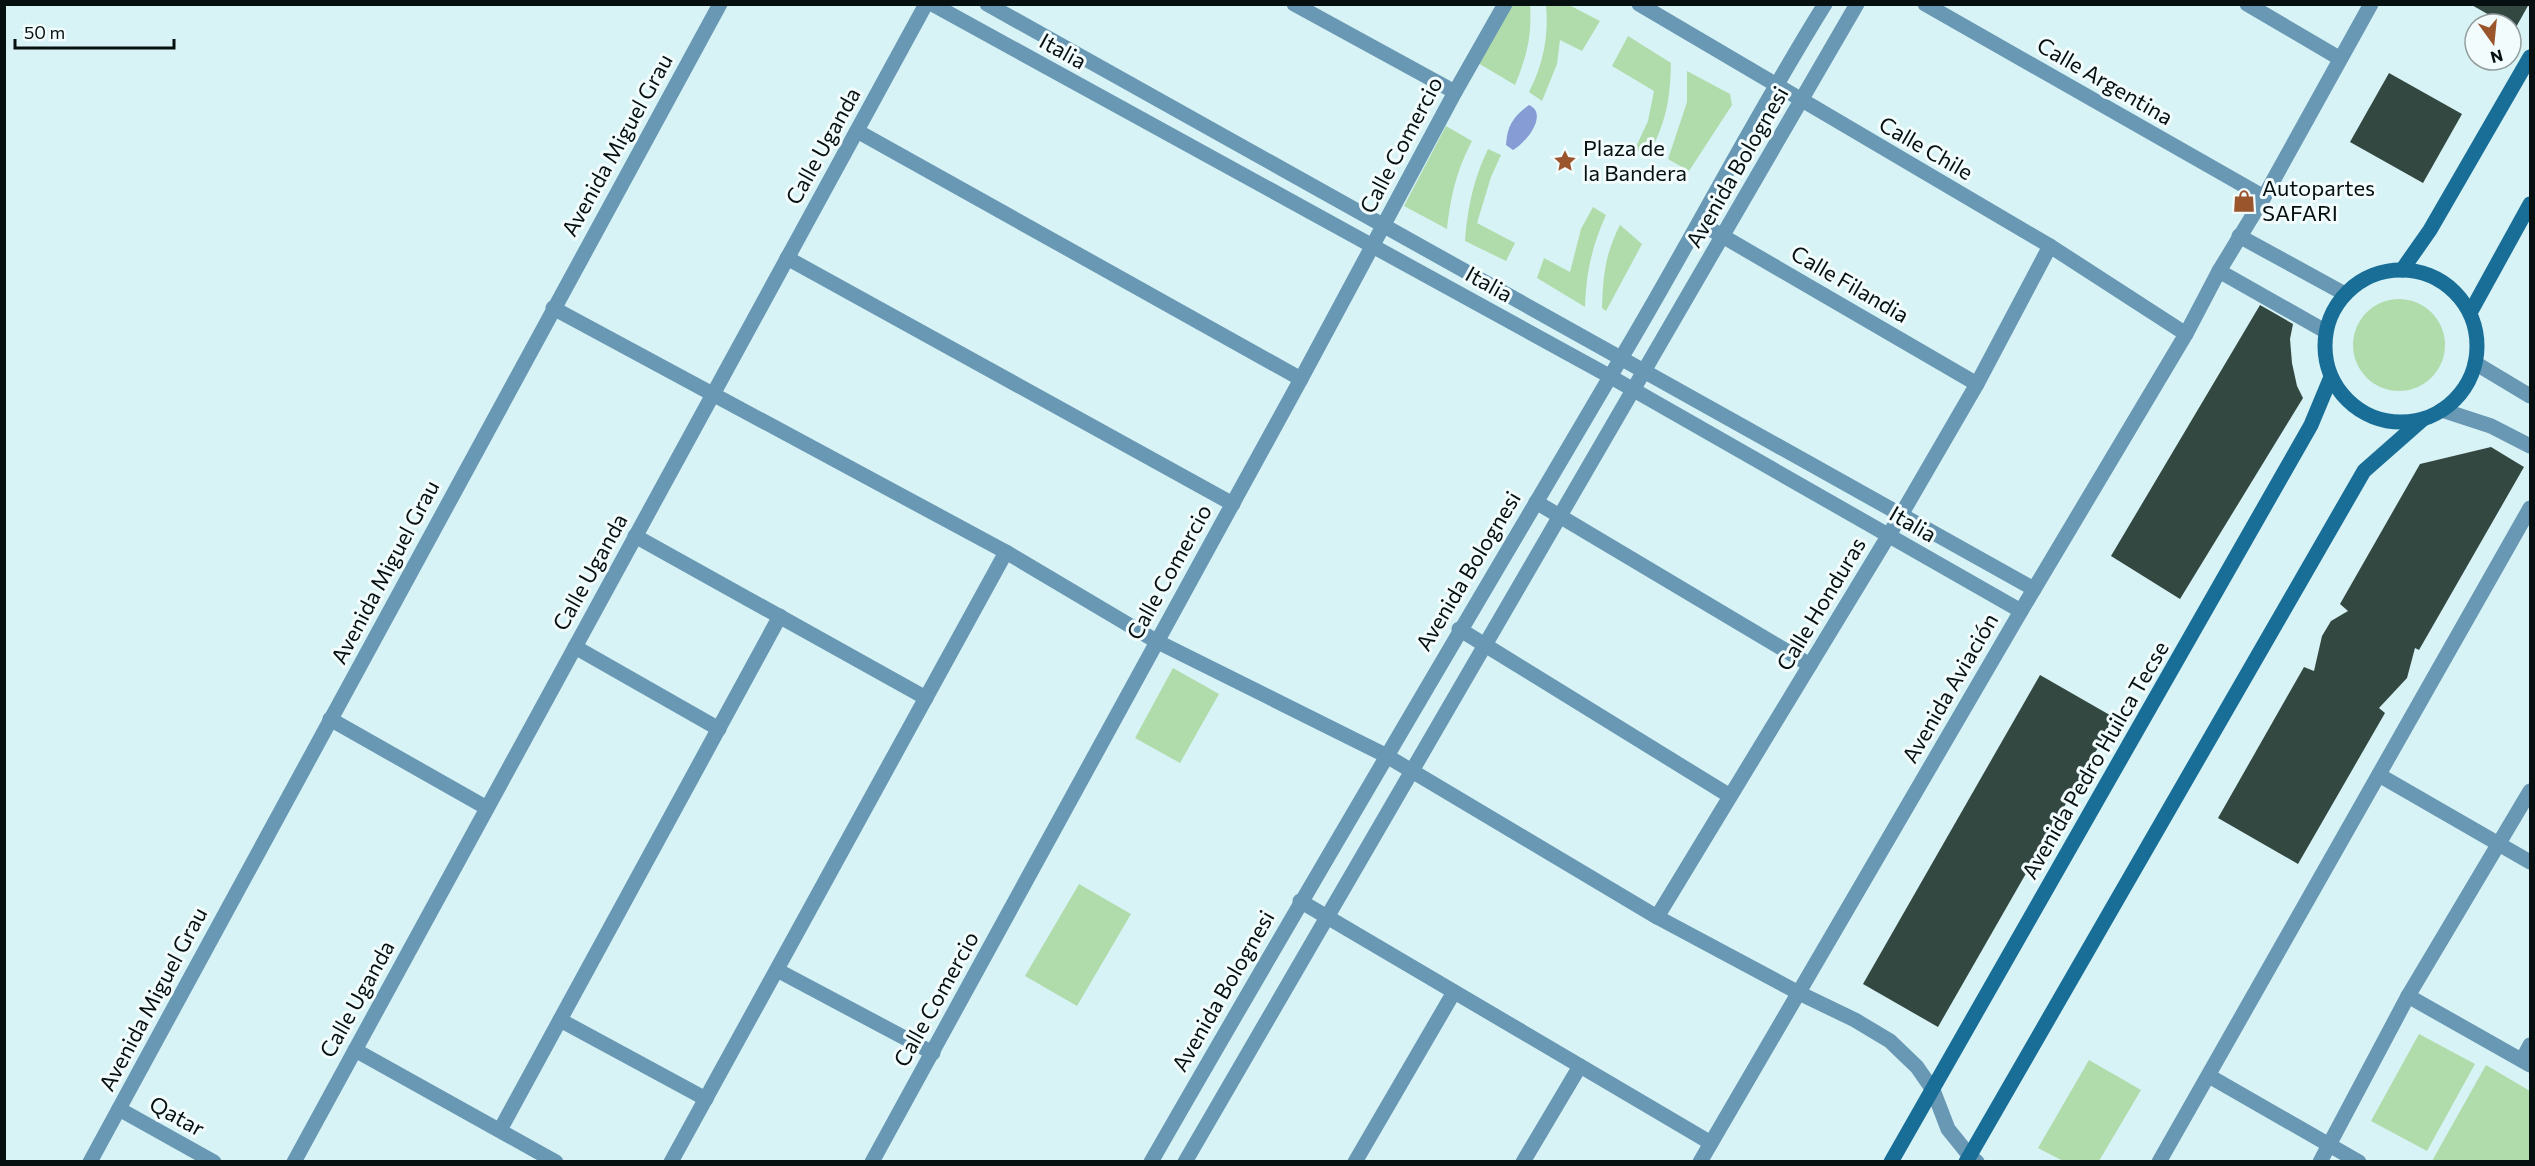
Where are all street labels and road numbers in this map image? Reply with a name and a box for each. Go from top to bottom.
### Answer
street label: Italia [1035,27,1091,74]
street label: Calle Argentina [2033,31,2178,130]
street label: Avenida Miguel Grau [555,49,678,241]
street label: Calle Comercio [1353,72,1448,218]
street label: Avenida Bolognesi [1680,81,1794,252]
street label: Calle Uganda [779,82,866,209]
street label: Calle Chile [1874,110,1978,185]
street label: Calle Filandia [1787,239,1914,328]
street label: Italia [1461,260,1517,307]
street label: Avenida Miguel Grau [325,475,444,668]
street label: Avenida Bolognesi [1409,486,1526,655]
street label: Calle Comercio [1120,499,1217,644]
street label: Italia [1885,500,1941,548]
street label: Calle Uganda [546,508,633,635]
street label: Calle Honduras [1770,532,1871,675]
street label: Avenida Aviación [1896,608,2003,768]
street label: Avenida Pedro Huilca Tecse [2015,636,2174,883]
street label: Avenida Miguel Grau [93,902,212,1095]
street label: Avenida Bolognesi [1166,905,1280,1076]
street label: Calle Comercio [887,926,984,1071]
street label: Calle Uganda [313,935,400,1062]
street label: Qatar [145,1090,210,1142]

